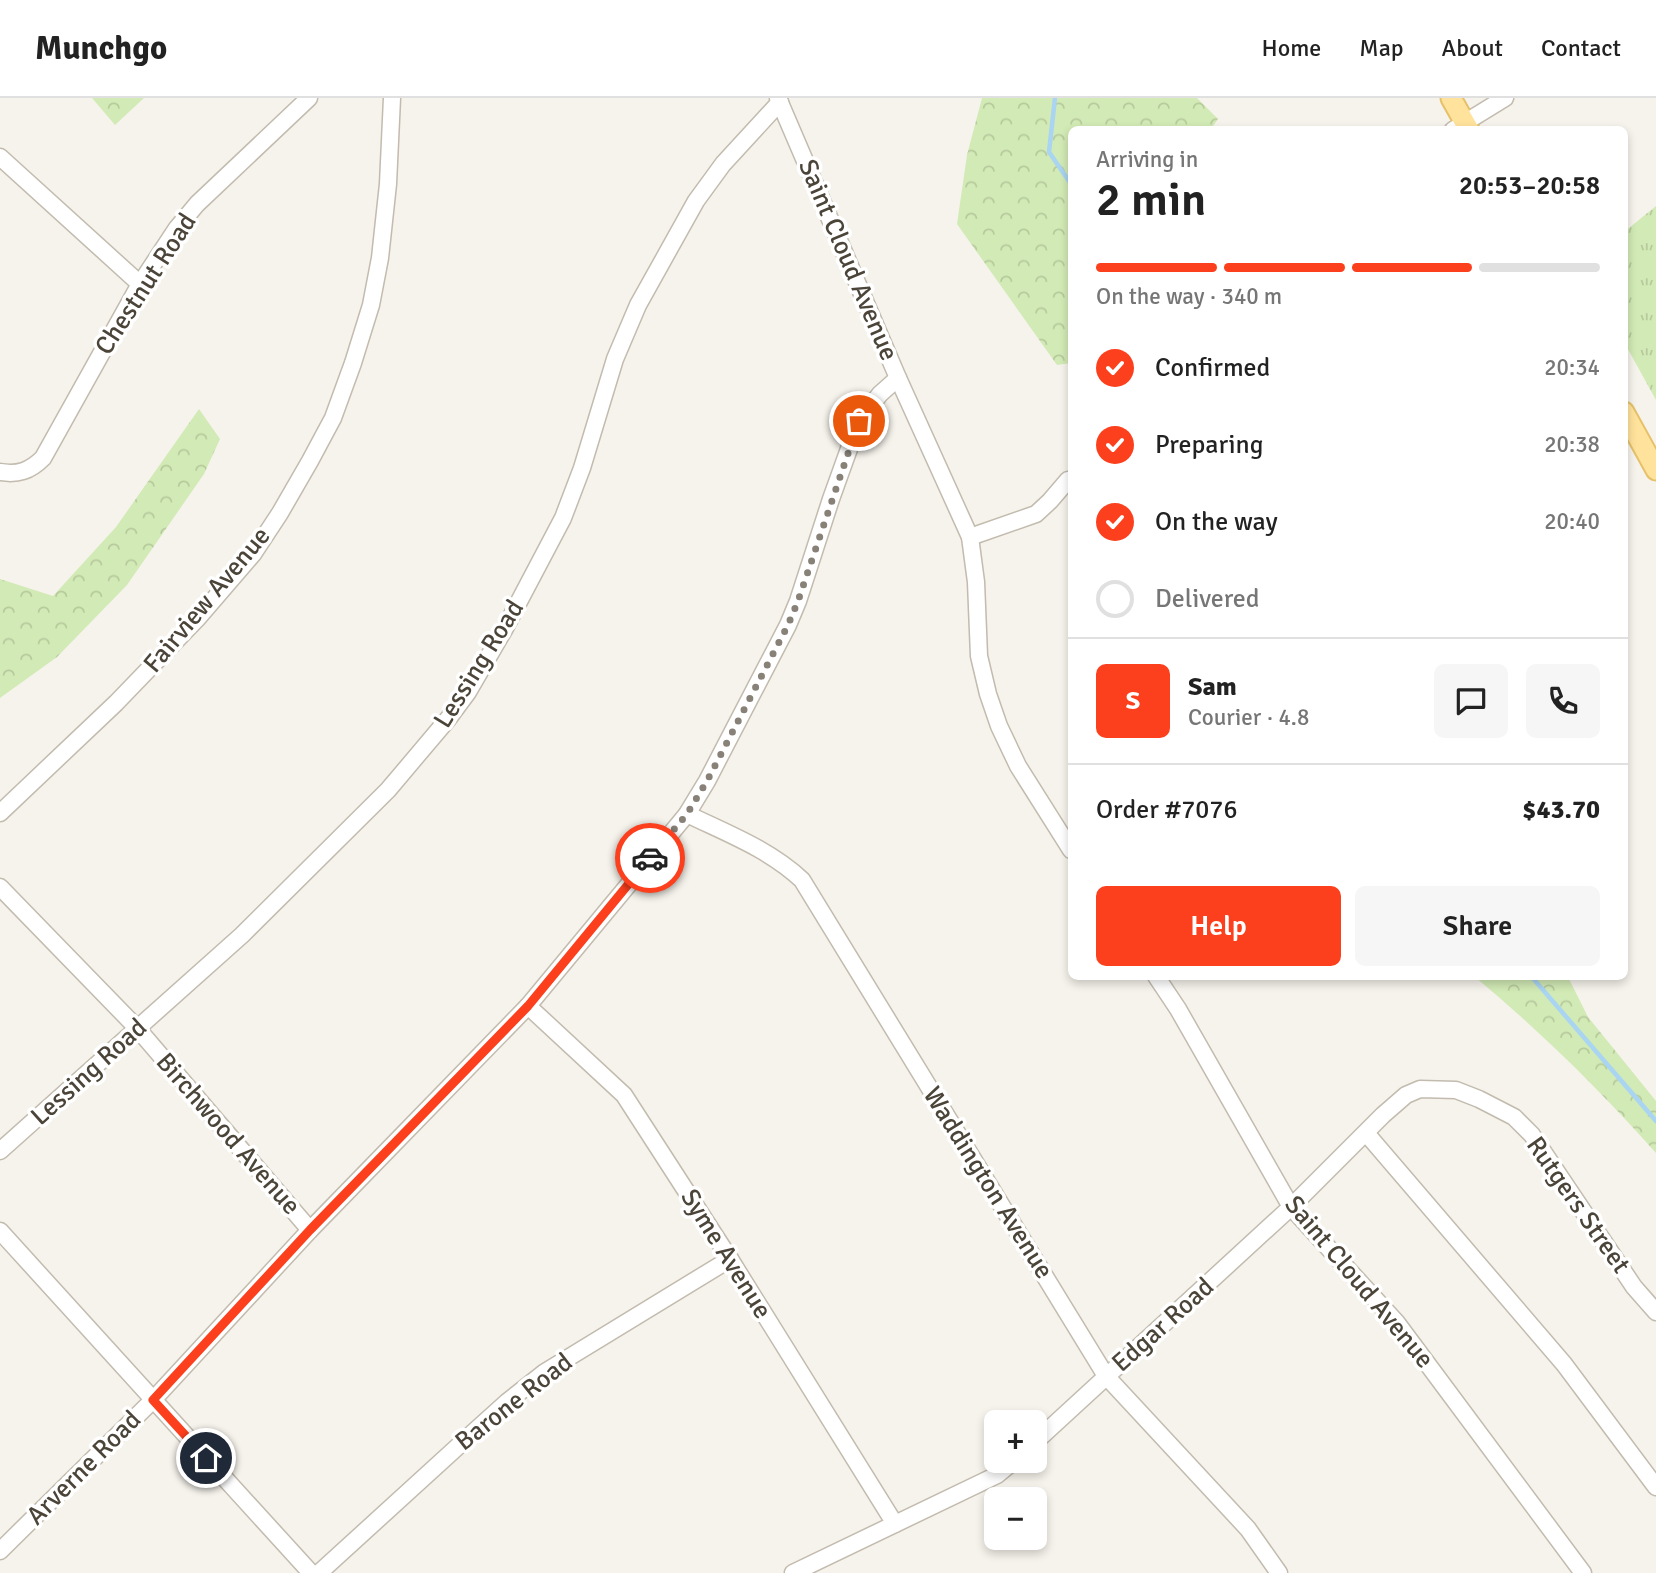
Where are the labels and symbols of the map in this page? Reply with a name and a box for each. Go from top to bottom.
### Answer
street label: Saint Cloud Avenue [791,155,905,365]
street label: Chestnut Road [88,207,204,361]
pin [829,391,889,451]
street label: Fairview Avenue [137,521,277,679]
street label: Lessing Road [427,594,531,734]
courier [615,823,685,893]
street label: Lessing Road [24,1012,154,1132]
street label: Birchwood Avenue [149,1046,307,1222]
street label: Waddington Avenue [916,1081,1060,1285]
street label: Rutgers Street [1519,1131,1637,1279]
street label: Syme Avenue [674,1183,778,1325]
street label: Saint Cloud Avenue [1278,1189,1440,1375]
street label: Edgar Road [1105,1271,1221,1379]
street label: Barone Road [449,1346,579,1458]
street label: Arverne Road [20,1404,148,1532]
pin [176,1428,236,1488]

